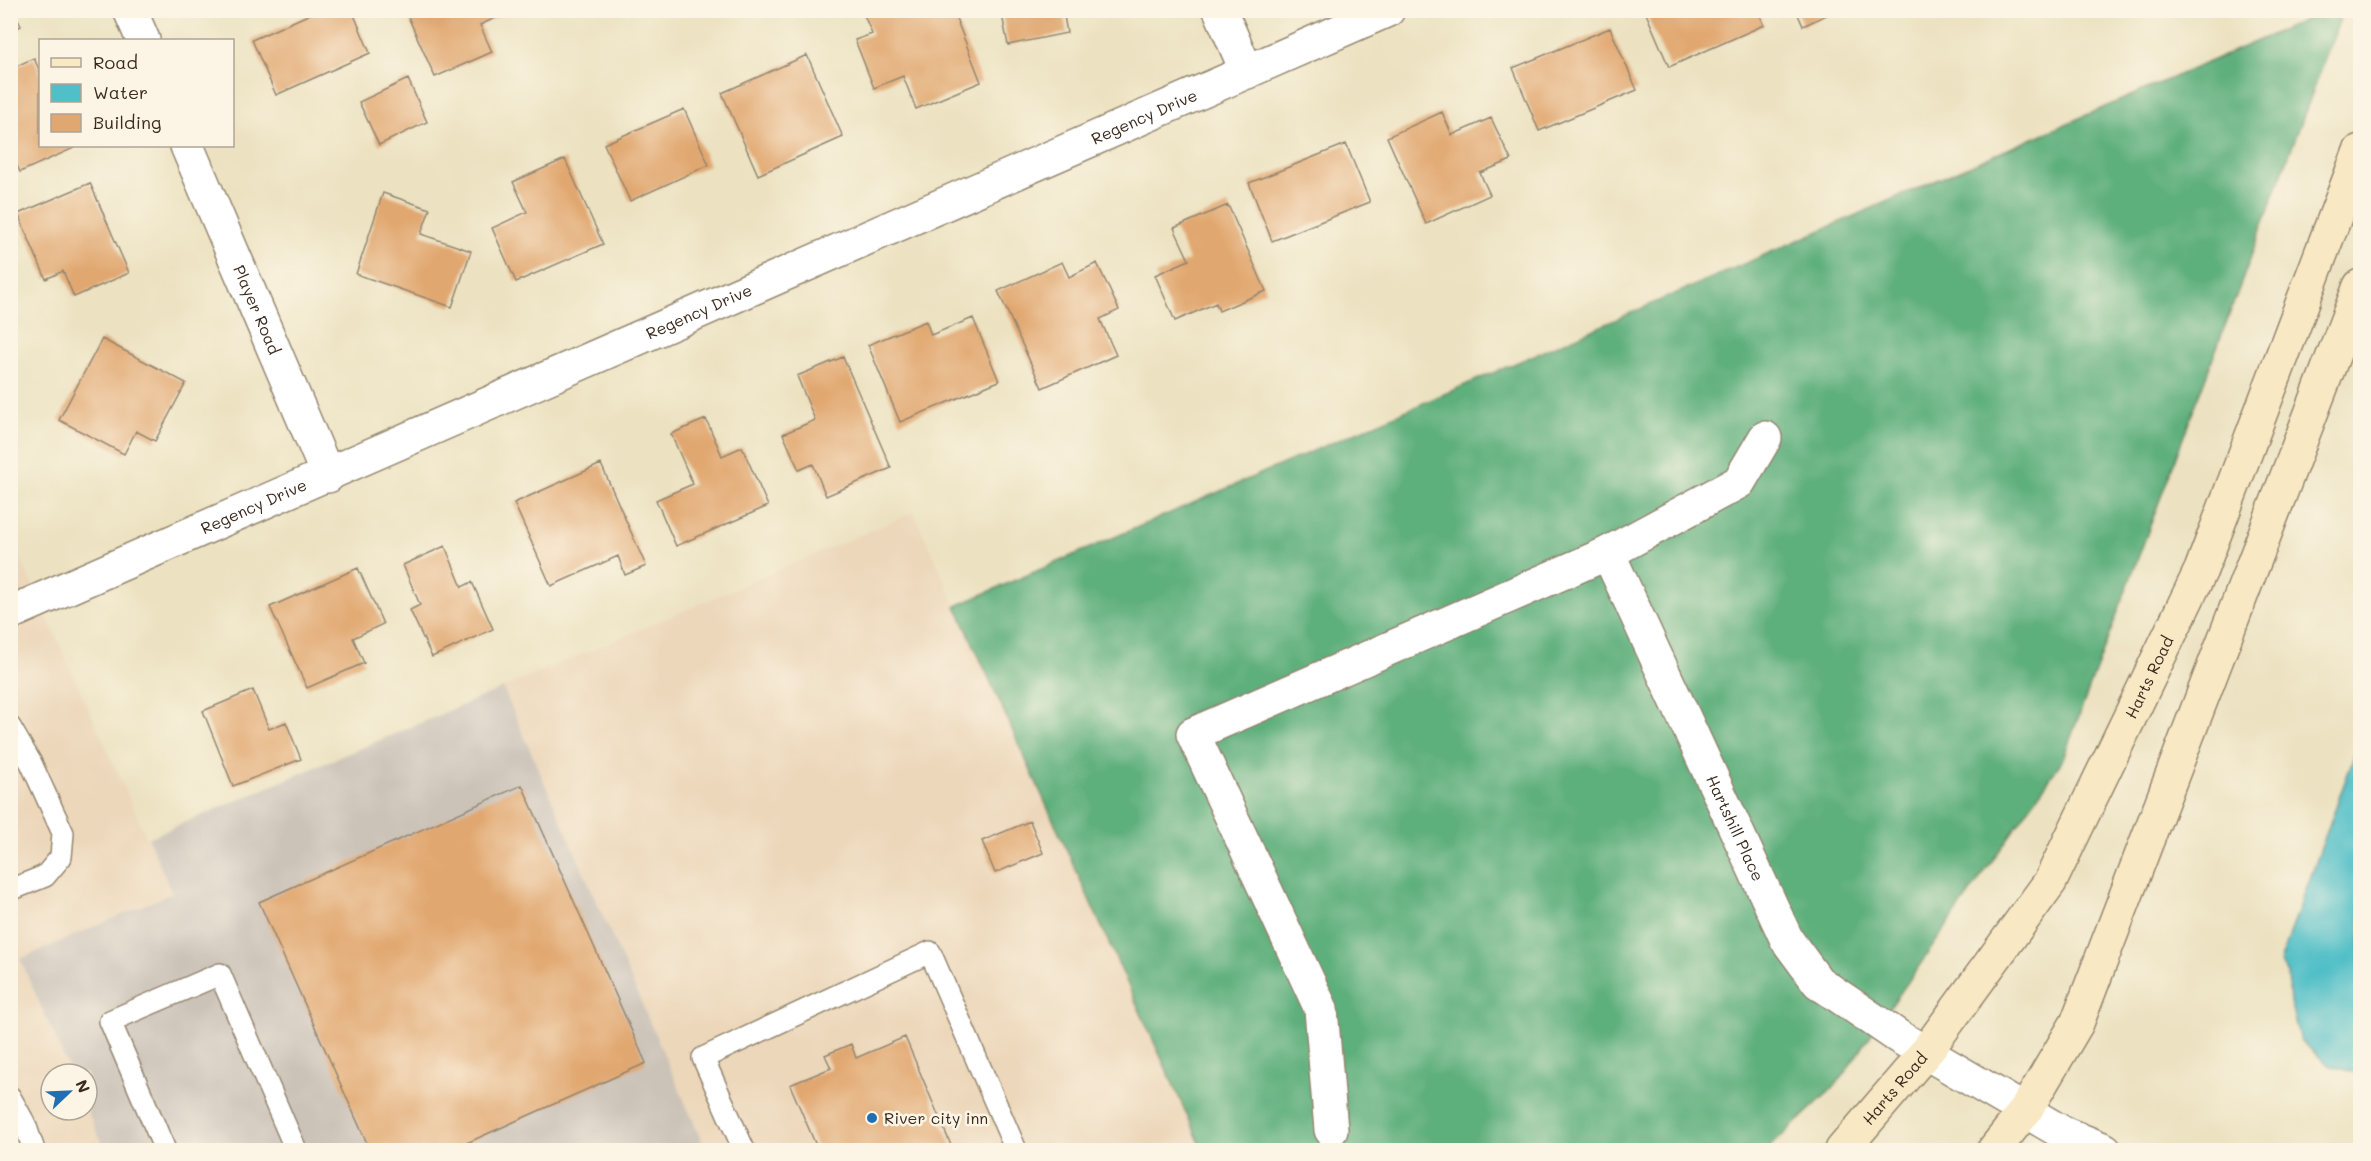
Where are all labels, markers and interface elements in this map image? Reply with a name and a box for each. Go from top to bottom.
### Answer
legend [39,39,234,147]
text: Road [93,50,138,74]
text: Water [93,80,148,104]
street label: Regency Drive [1088,84,1200,149]
text: Building [93,110,161,134]
street label: Player Road [229,262,286,357]
street label: Regency Drive [643,279,755,343]
street label: Regency Drive [197,474,310,538]
street label: Harts Road [2120,632,2178,722]
street label: Hartshill Place [1702,771,1769,884]
street label: Harts Road [1857,1047,1931,1129]
north arrow [39,1062,99,1122]
text: N [71,1076,95,1096]
place label: River city inn [884,1107,988,1128]
marker: River city inn [865,1111,879,1125]

